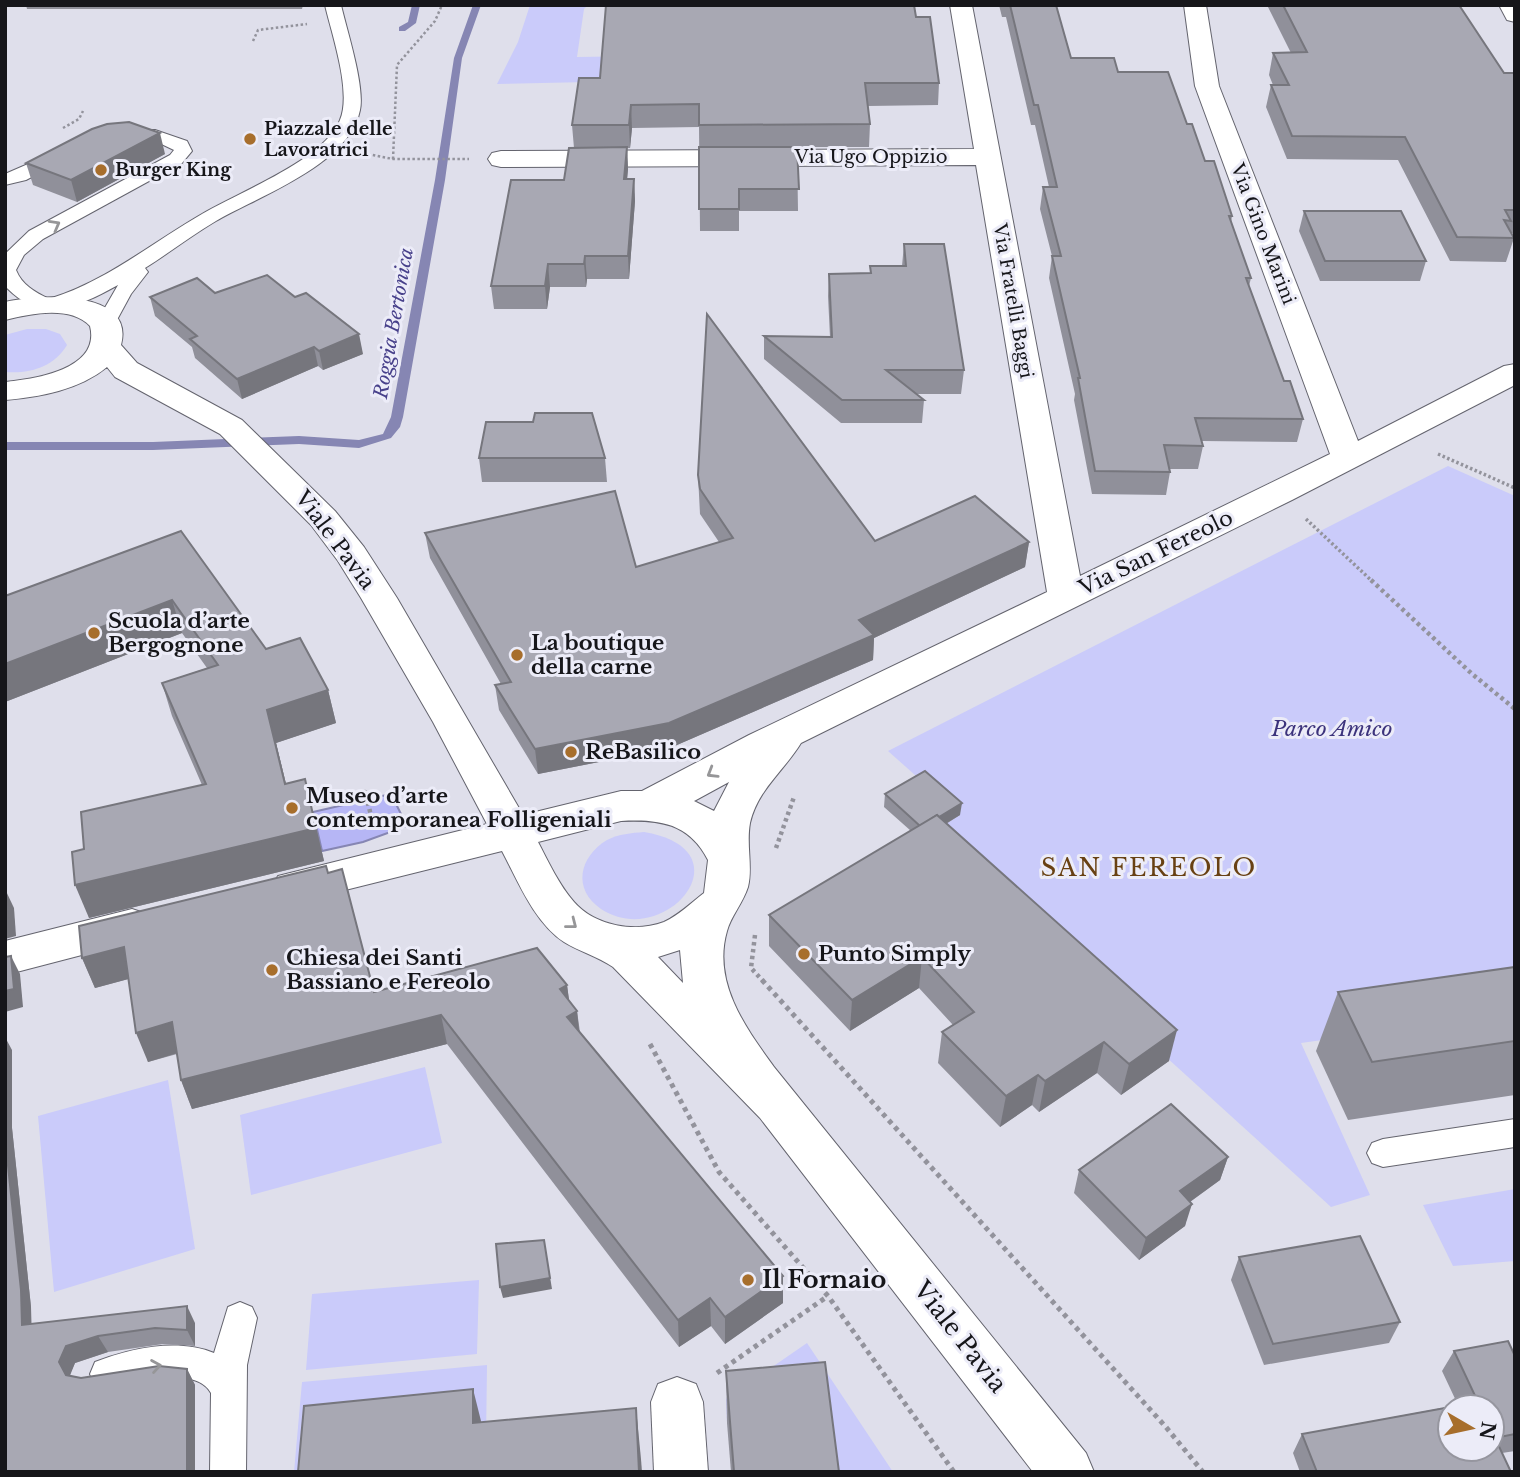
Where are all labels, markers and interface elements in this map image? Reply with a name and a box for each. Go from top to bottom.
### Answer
place label: Piazzale delle Lavoratrici [264,118,393,161]
marker: Piazzale delle Lavoratrici [242,131,258,147]
street label: Via Ugo Oppizio [793,146,948,168]
place label: Burger King [115,159,232,181]
street label: Via Gino Marini [1226,160,1300,308]
marker: Burger King [93,162,109,178]
one-way arrow [47,220,60,233]
street label: Via Fratelli Baggi [988,221,1037,380]
water label: Roggia Bertonica [369,246,418,401]
street label: Viale Pavia [289,485,381,595]
street label: Via San Fereolo [1074,505,1237,602]
place label: Scuola d’arte Bergognone [108,608,250,658]
marker: Scuola d’arte Bergognone [86,625,102,641]
place label: La boutique della carne [531,630,664,680]
marker: La boutique della carne [509,647,525,663]
park label: Parco Amico [1271,716,1392,742]
place label: ReBasilico [585,739,701,765]
marker: ReBasilico [563,744,579,760]
one-way arrow [707,765,720,778]
place label: Museo d’arte contemporanea Folligeniali [306,783,612,833]
marker: Museo d’arte contemporanea Folligeniali [284,800,300,816]
district label: SAN FEREOLO [1041,853,1257,882]
one-way arrow [564,915,576,928]
place label: Punto Simply [818,941,971,967]
place label: Chiesa dei Santi Bassiano e Fereolo [286,945,490,995]
marker: Punto Simply [796,946,812,962]
marker: Chiesa dei Santi Bassiano e Fereolo [264,962,280,978]
place label: Il Fornaio [762,1265,886,1294]
marker: Il Fornaio [740,1272,756,1288]
street label: Viale Pavia [907,1274,1013,1399]
one-way arrow [150,1359,162,1374]
north arrow [1436,1393,1506,1463]
text: N [1475,1420,1500,1441]

